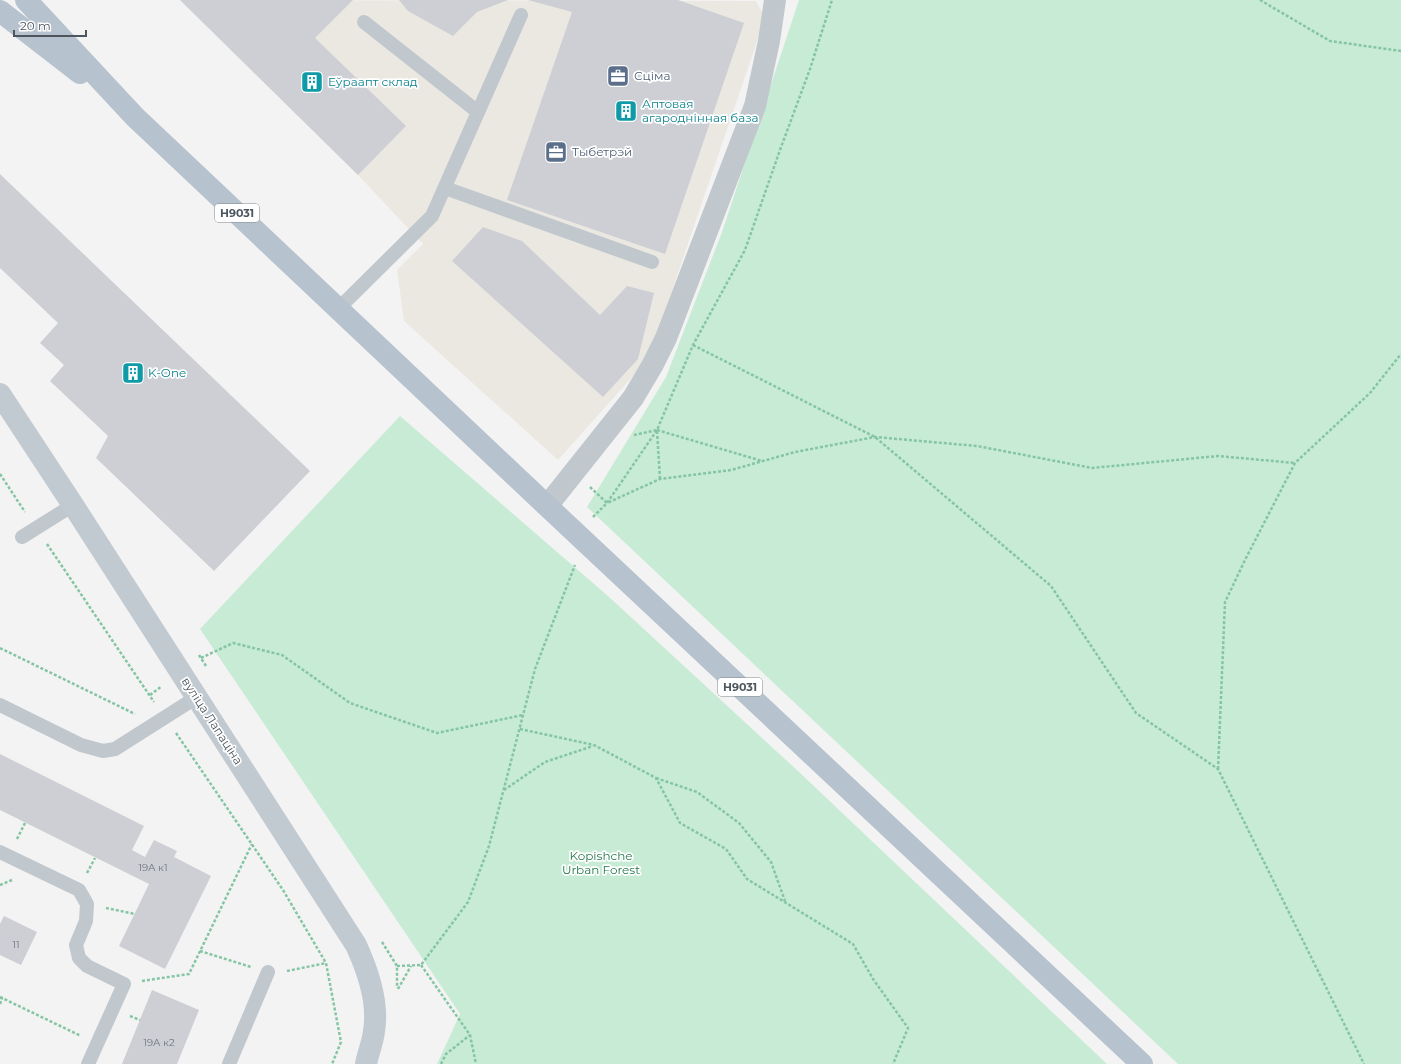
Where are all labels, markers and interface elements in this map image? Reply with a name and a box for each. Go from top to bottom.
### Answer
scale bar [14,12,86,38]
text: 20 m [20,18,51,33]
office icon: Сціма [605,63,631,89]
place label: Сціма [634,68,671,83]
building icon: Еўраапт склад [299,69,325,95]
place label: Еўраапт склад [328,74,418,89]
place label: Аптовая агароднінная база [642,96,759,125]
building icon: Аптовая агароднінная база [613,98,639,124]
office icon: Тыбетрэй [543,139,569,165]
place label: Тыбетрэй [572,144,632,159]
road number: Н9031 [215,204,259,222]
building icon: K-One [120,360,146,386]
place label: K-One [148,365,186,380]
street label: вуліца Лапаціна [179,674,246,767]
road number: Н9031 [718,678,762,696]
park label: Kopishche Urban Forest [562,848,640,877]
house number: 19А к1 [138,861,168,874]
house number: 11 [12,938,20,951]
house number: 19А к2 [143,1036,175,1049]

